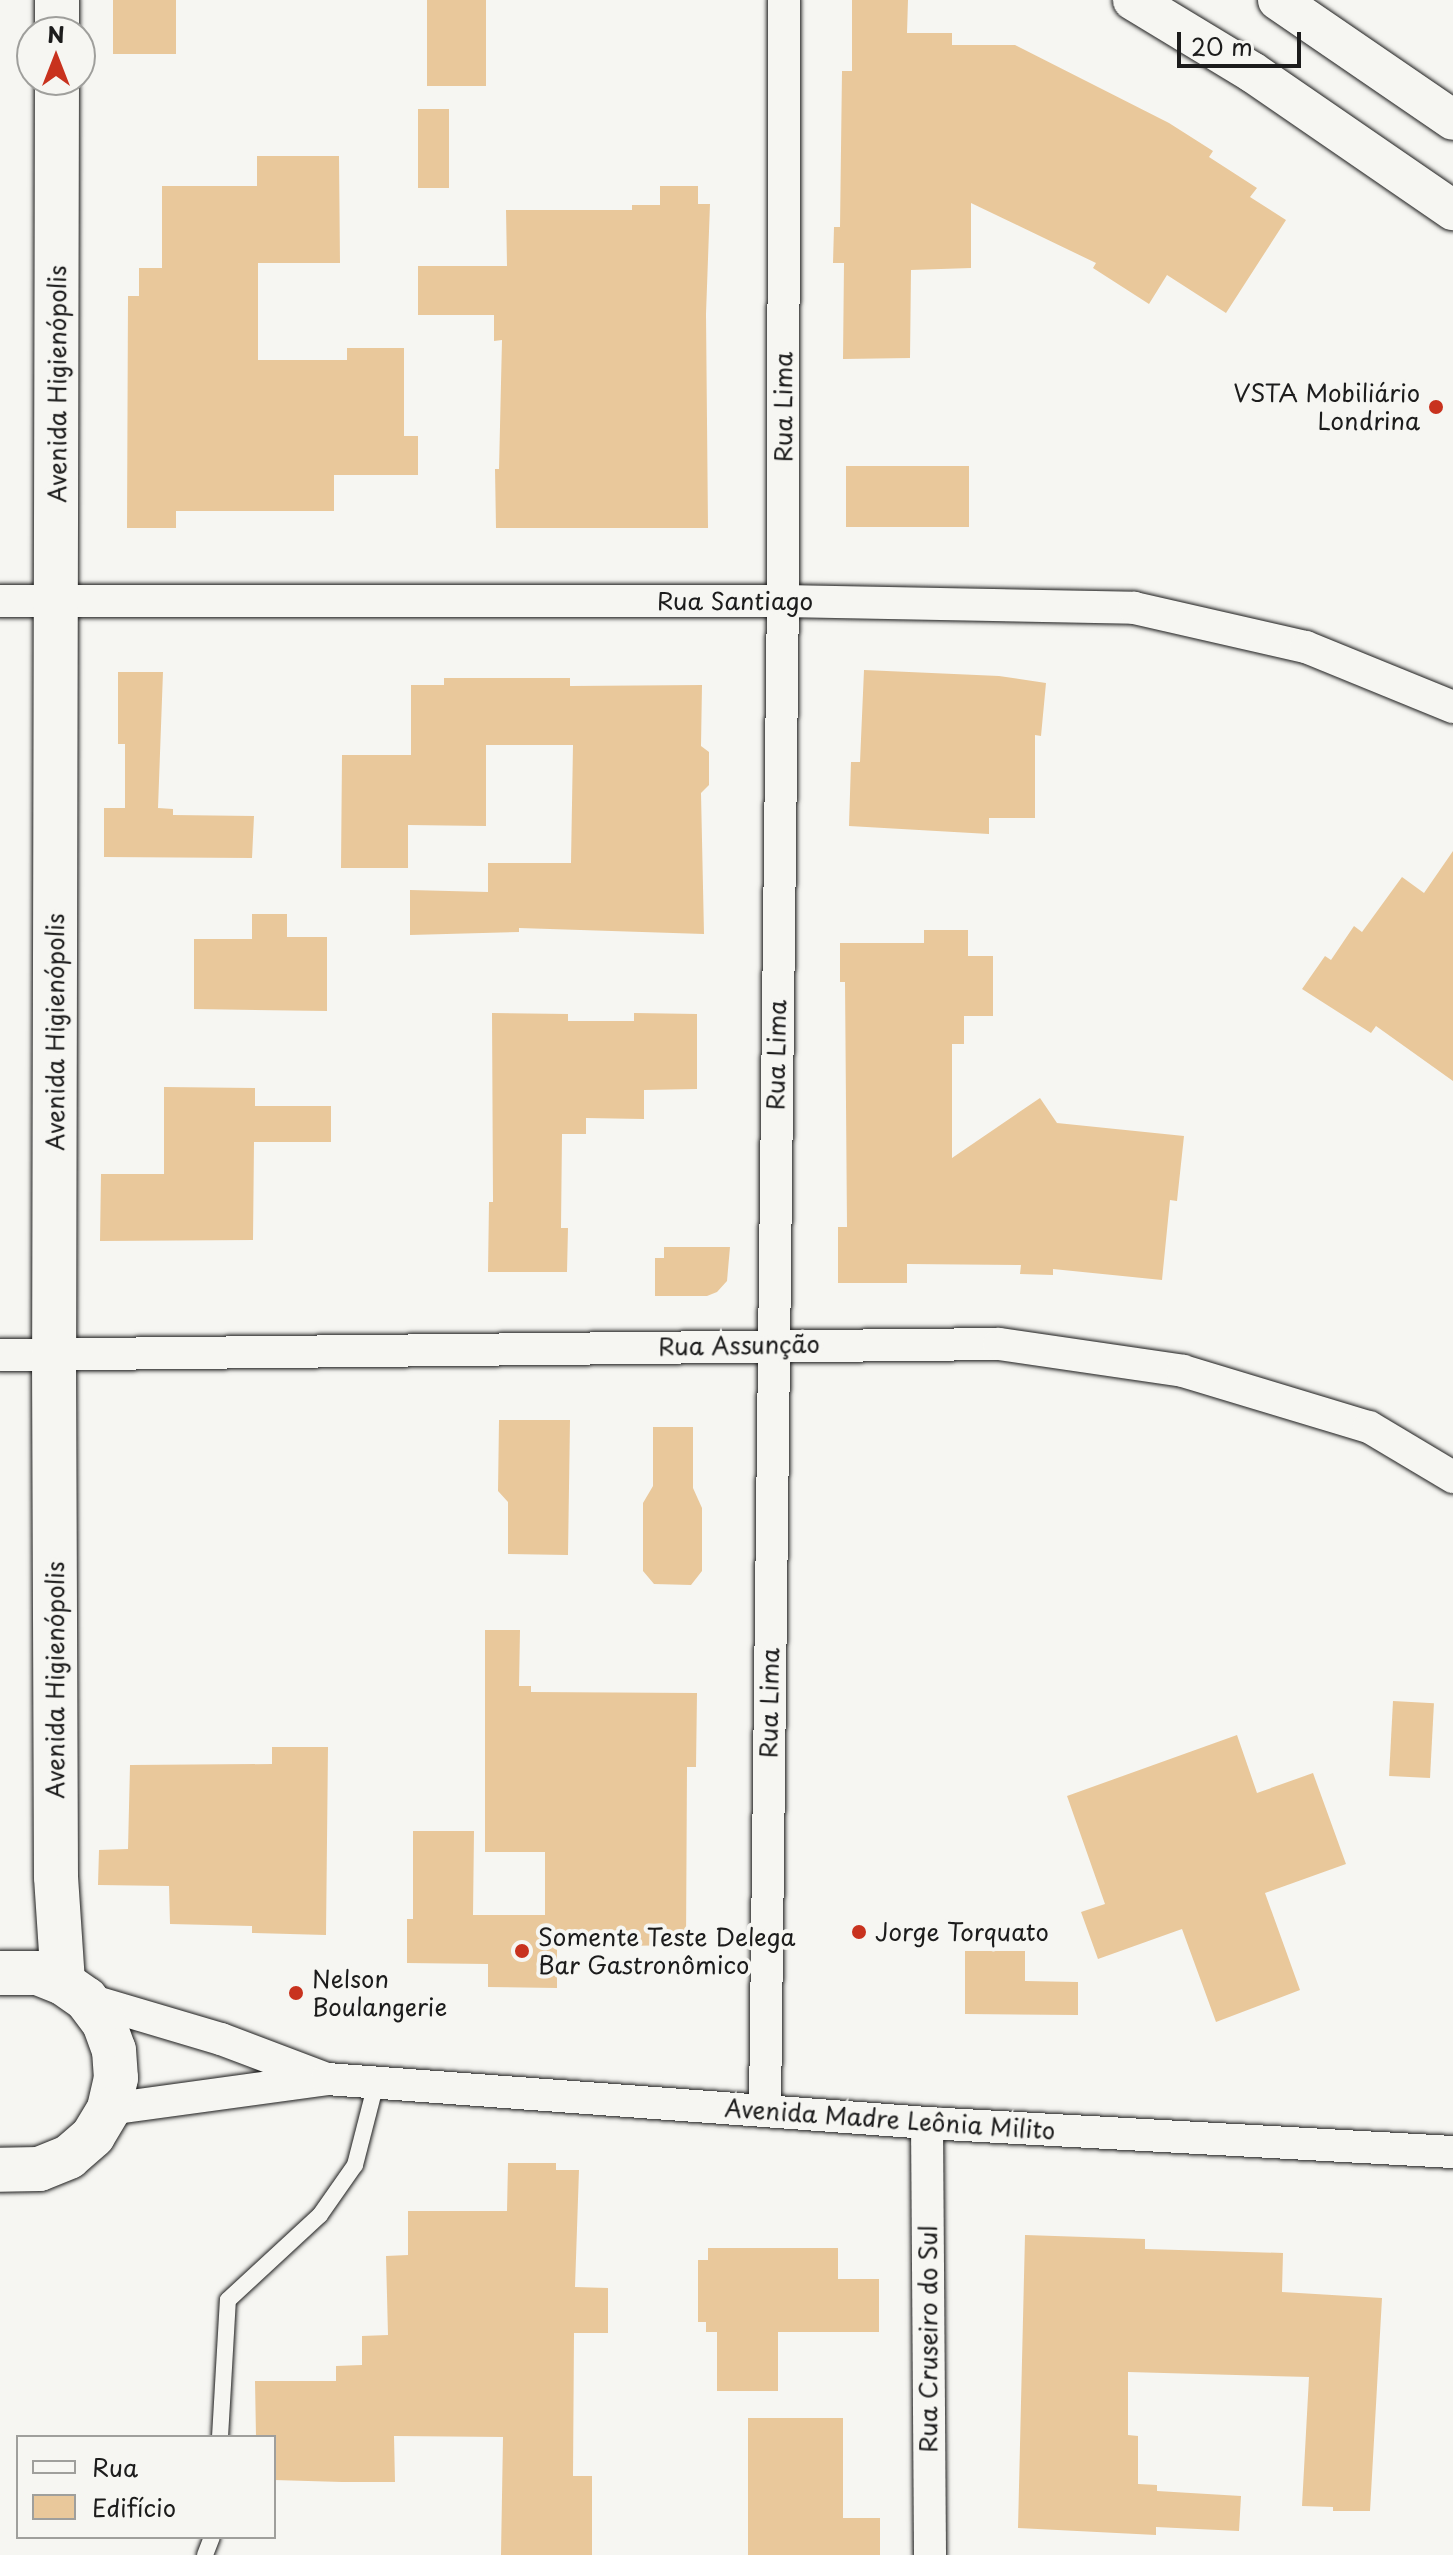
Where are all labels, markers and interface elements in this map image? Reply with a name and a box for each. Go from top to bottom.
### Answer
north arrow [16,16,96,96]
scale bar [1181,16,1305,66]
text: N [47,17,65,50]
text: 20 m [1191,28,1253,64]
street label: Avenida Higienópolis [43,265,71,503]
street label: Rua Lima [769,352,797,462]
place label: VSTA Mobiliário Londrina [1235,379,1420,435]
marker: VSTA Mobiliário Londrina [1427,398,1445,416]
street label: Rua Santiago [656,587,814,615]
street label: Avenida Higienópolis [41,913,69,1151]
street label: Rua Lima [761,999,791,1111]
street label: Rua Assunção [657,1329,821,1361]
street label: Avenida Higienópolis [41,1561,69,1799]
street label: Rua Lima [754,1647,784,1759]
place label: Jorge Torquato [875,1918,1048,1946]
place label: Somente Teste Delega Bar Gastronômico [538,1923,794,1979]
marker: Jorge Torquato [850,1923,868,1941]
marker: Somente Teste Delega Bar Gastronômico [513,1942,531,1960]
place label: Nelson Boulangerie [312,1965,447,2021]
marker: Nelson Boulangerie [287,1984,305,2002]
street label: Avenida Madre Leônia Milito [725,2093,1055,2145]
street label: Rua Cruseiro do Sul [914,2225,942,2453]
legend [16,2435,276,2539]
text: Rua [92,2449,138,2485]
text: Edifício [92,2489,176,2525]

